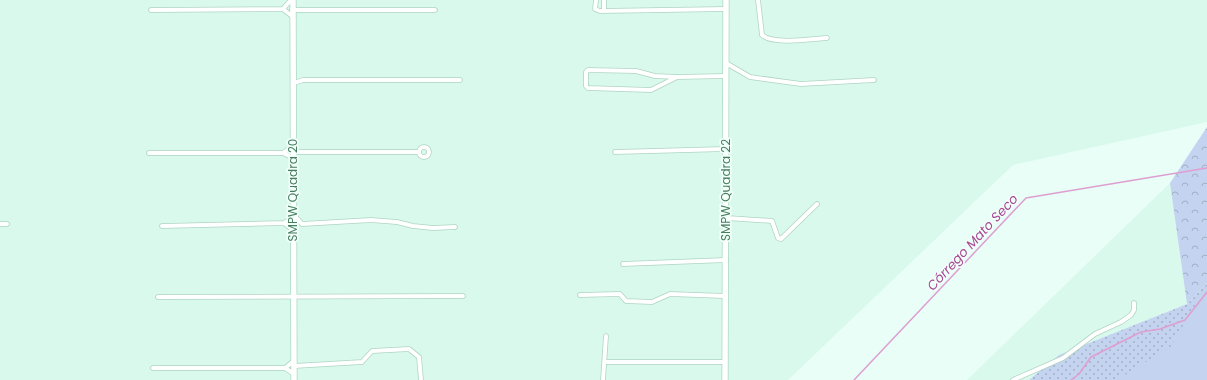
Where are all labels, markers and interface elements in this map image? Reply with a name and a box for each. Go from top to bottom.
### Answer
street label: SMPW Quadra 20 [284,139,301,241]
street label: SMPW Quadra 22 [717,139,734,241]
water label: Córrego Mato Seco [923,190,1022,295]

